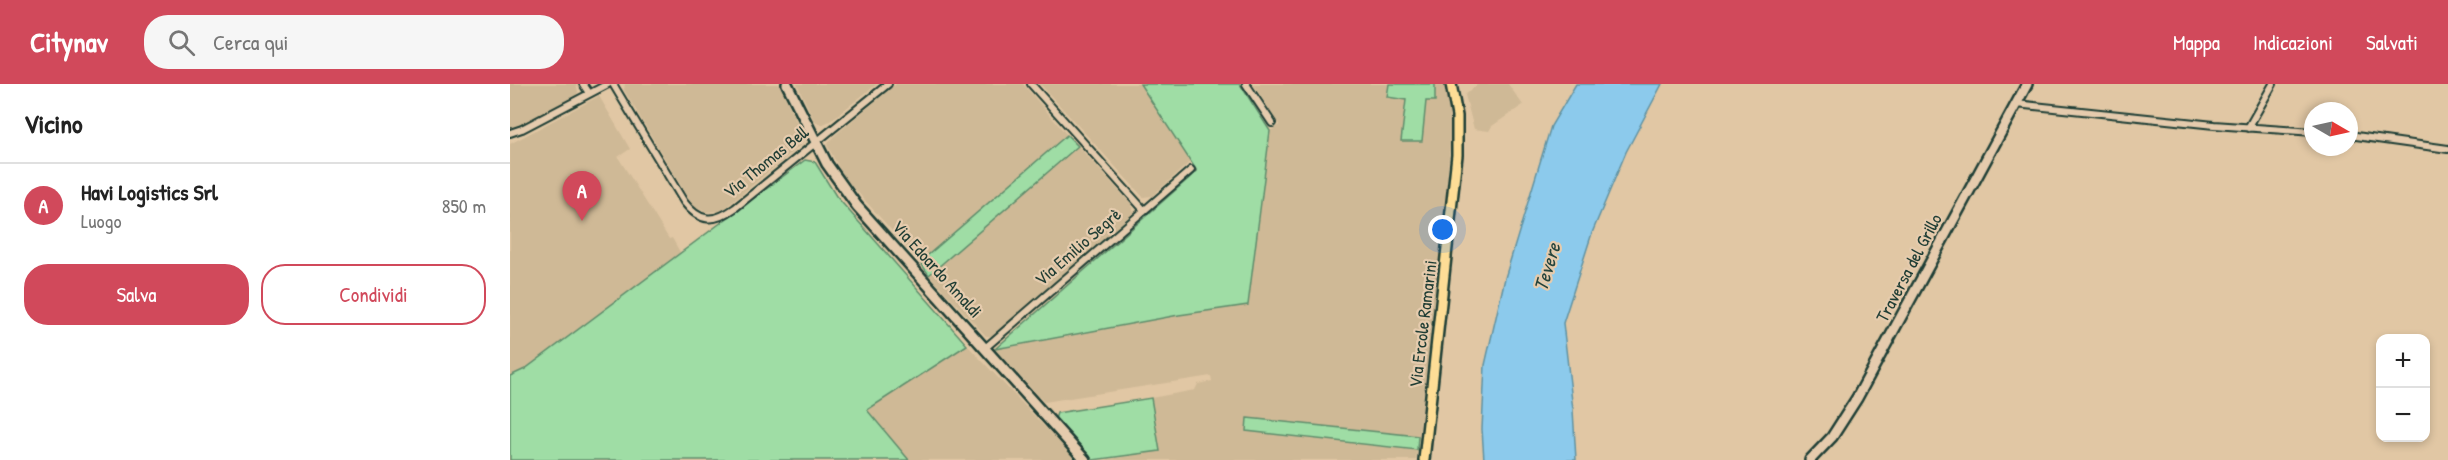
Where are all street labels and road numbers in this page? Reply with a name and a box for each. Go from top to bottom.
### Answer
street label: Via Thomas Bell [718,119,814,204]
street label: Via Emilio Segrè [1029,202,1126,291]
street label: Traversa del Grillo [1869,209,1948,326]
street label: Via Edoardo Amaldi [887,214,988,323]
street label: Via Ercole Ramarini [1402,259,1443,389]

